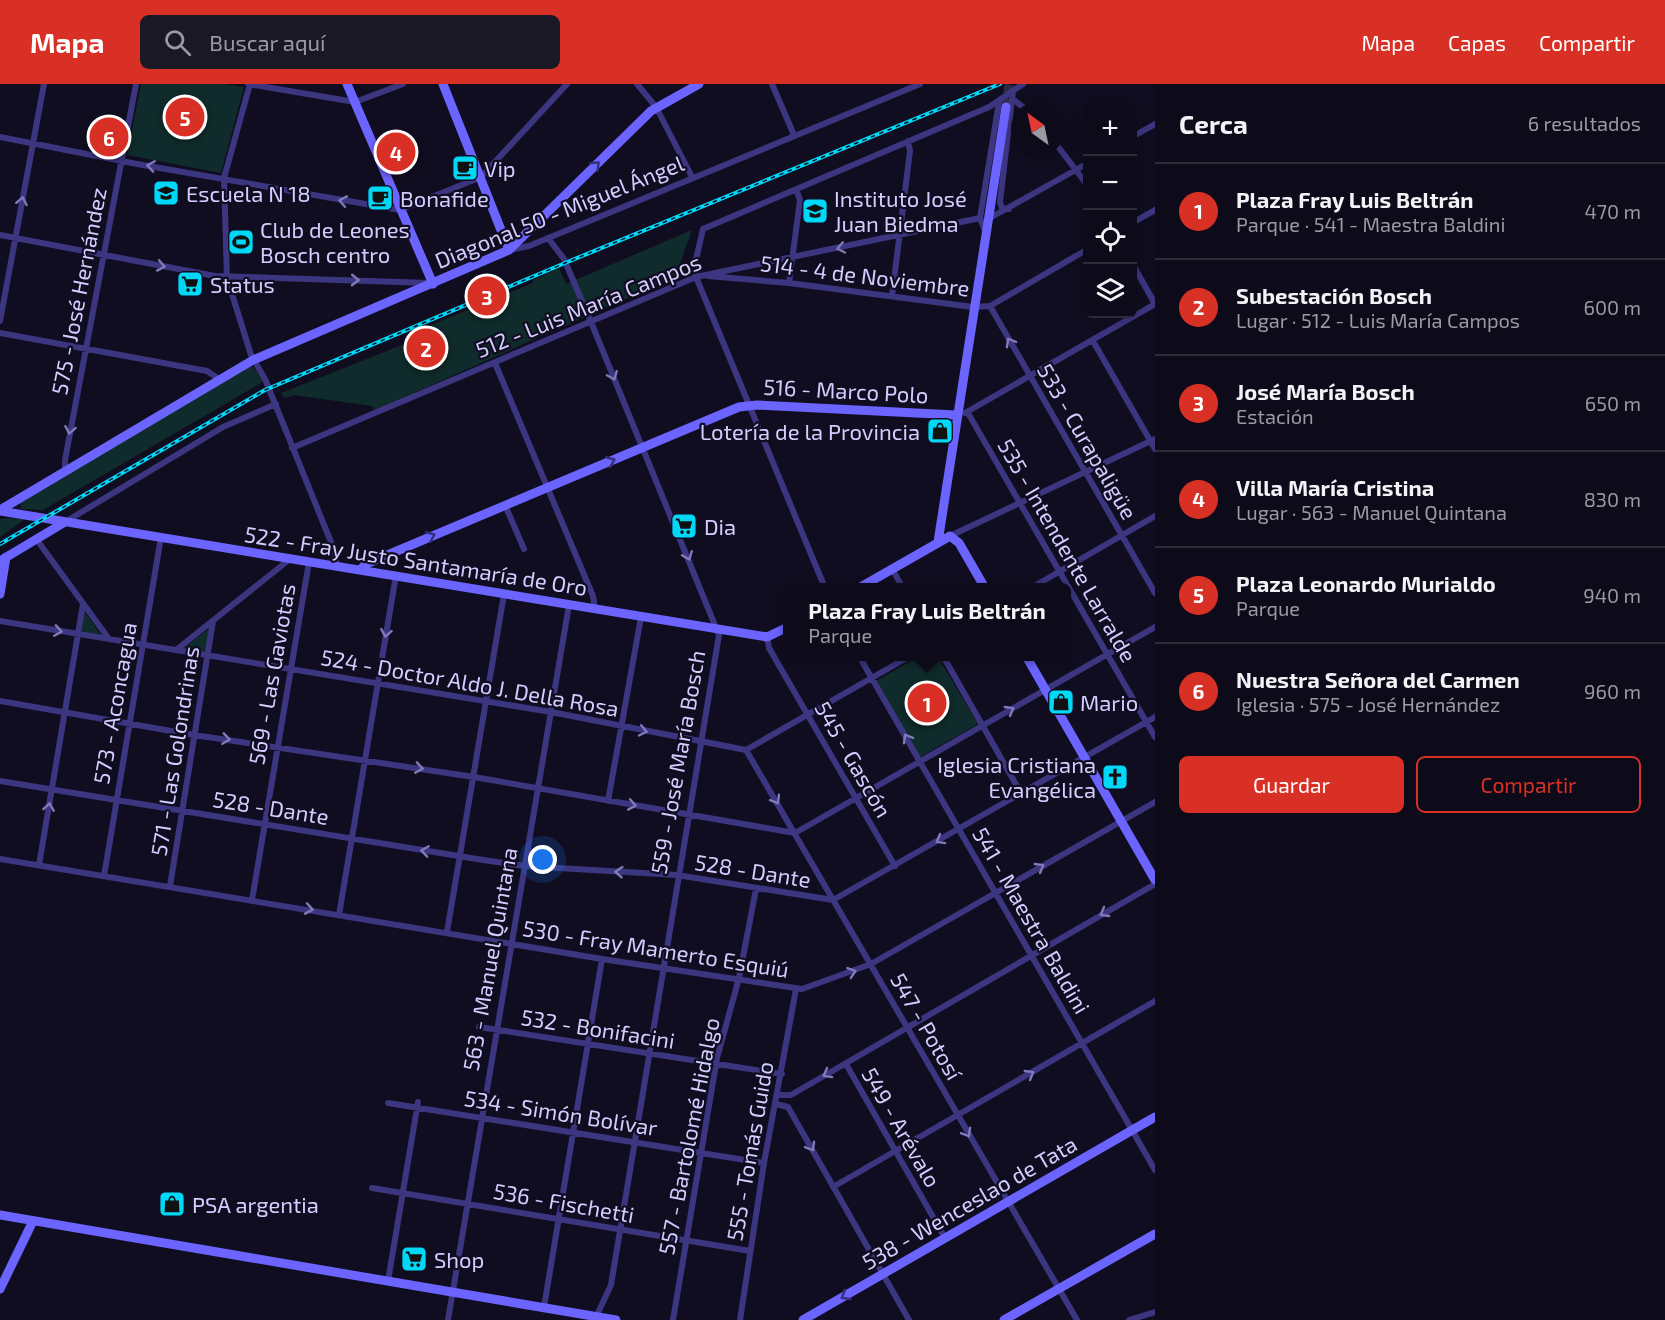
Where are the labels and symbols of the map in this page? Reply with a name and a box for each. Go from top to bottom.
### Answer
pin: 5 [166,94,204,140]
north arrow [1011,102,1065,156]
pin: 6 [90,115,128,160]
pin: 4 [376,130,416,174]
street label: Diagonal 50 - Miguel Ángel [431,149,688,273]
cafe icon: Vip [450,153,480,183]
place label: Vip [484,155,516,181]
one-way arrow [146,160,156,173]
one-way arrow [589,161,599,172]
school or university icon: Escuela N 18 [151,178,181,208]
place label: Escuela N 18 [186,180,311,206]
cafe icon: Bonafide [365,183,395,213]
street label: 575 - José Hernández [45,185,111,397]
place label: Bonafide [400,185,489,211]
place label: Instituto José Juan Biedma [834,185,967,236]
one-way arrow [338,195,347,207]
school or university icon: Instituto José Juan Biedma [800,196,830,226]
one-way arrow [15,197,28,207]
place label: Club de Leones Bosch centro [260,216,410,267]
sports icon: Club de Leones Bosch centro [226,227,256,257]
one-way arrow [836,241,846,254]
street label: 512 - Luis María Campos [471,248,705,362]
street label: 514 - 4 de Noviembre [759,249,971,301]
one-way arrow [156,259,166,272]
supermarket icon: Status [175,269,205,299]
place label: Status [210,271,275,297]
one-way arrow [351,274,360,286]
pin: 3 [468,274,506,318]
pin: 2 [406,326,446,370]
one-way arrow [1006,338,1018,348]
street label: 533 - Curapaligüe [1033,359,1143,523]
one-way arrow [606,370,618,381]
street label: 516 - Marco Polo [763,373,929,407]
shop icon: Lotería de la Provincia [925,416,955,446]
place label: Lotería de la Provincia [700,418,920,444]
one-way arrow [65,426,77,435]
street label: 535 - Intendente Larralde [993,434,1143,666]
one-way arrow [605,456,616,468]
supermarket icon: Dia [669,511,699,541]
place label: Dia [704,513,736,539]
street label: 522 - Fray Justo Santamaría de Oro [243,520,589,600]
one-way arrow [425,531,436,543]
one-way arrow [681,550,693,561]
street label: 569 - Las Gaviotas [242,582,300,766]
street label: 573 - Aconcagua [87,620,141,786]
one-way arrow [53,624,62,636]
one-way arrow [380,628,393,638]
street label: 524 - Doctor Aldo J. Della Rosa [319,643,621,721]
street label: 571 - Las Golondrinas [145,644,203,858]
street label: 559 - José María Bosch [645,648,709,876]
pin: 1 [908,680,946,726]
shop icon: Mario [1046,687,1076,717]
place label: Mario [1080,689,1138,715]
street label: 545 - Gascón [810,696,898,822]
one-way arrow [1004,706,1014,717]
one-way arrow [638,724,648,737]
one-way arrow [221,732,231,745]
one-way arrow [903,734,914,744]
place label: Iglesia Cristiana Evangélica [937,751,1096,802]
one-way arrow [414,762,423,774]
church icon: Iglesia Cristiana Evangélica [1100,762,1130,792]
street label: 528 - Dante [211,785,331,829]
one-way arrow [769,794,781,804]
one-way arrow [626,798,636,811]
one-way arrow [42,802,54,811]
street label: 541 - Maestra Baldini [968,822,1096,1018]
one-way arrow [936,833,946,845]
one-way arrow [421,845,430,857]
street label: 563 - Manuel Quintana [457,845,522,1073]
your location [528,845,557,874]
street label: 528 - Dante [693,848,813,892]
one-way arrow [1034,863,1044,874]
one-way arrow [614,865,623,878]
one-way arrow [305,903,314,915]
one-way arrow [1100,906,1110,917]
street label: 530 - Fray Mamerto Esquiú [521,914,791,982]
one-way arrow [846,967,857,980]
street label: 547 - Potosí [886,968,969,1085]
street label: 532 - Bonifacini [519,1003,677,1053]
street label: 557 - Bartolomé Hidalgo [652,1015,724,1257]
street label: 555 - Tomás Guido [720,1059,778,1243]
street label: 549 - Arévalo [857,1063,947,1191]
one-way arrow [823,1067,833,1079]
one-way arrow [1024,1070,1034,1081]
street label: 534 - Simón Bolívar [463,1084,660,1140]
one-way arrow [960,1127,972,1137]
street label: 538 - Wenceslao de Tata [857,1130,1081,1274]
one-way arrow [803,1141,815,1151]
street label: 536 - Fischetti [492,1177,636,1227]
shop icon: PSA argentia [157,1189,187,1219]
place label: PSA argentia [192,1191,319,1217]
supermarket icon: Shop [399,1244,429,1274]
place label: Shop [434,1246,484,1272]
one-way arrow [841,1289,851,1300]

